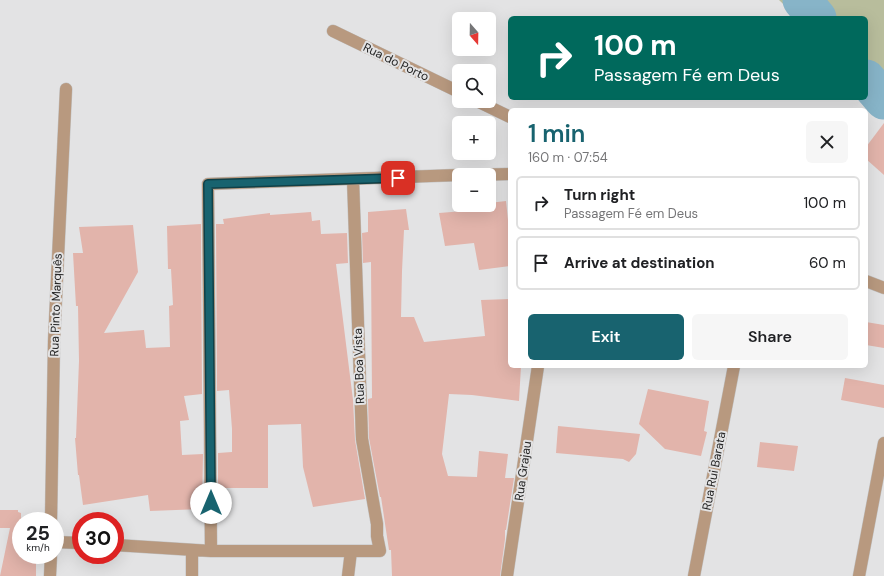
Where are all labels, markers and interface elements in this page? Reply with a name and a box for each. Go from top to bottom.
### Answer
north arrow [452,12,496,56]
map controls [452,12,496,212]
text: 100 m [594,27,677,64]
icon: right [528,32,580,84]
street label: Rua do Porto [360,39,432,85]
text: Passagem Fé em Deus [594,63,780,87]
button: search [452,64,496,108]
button: + [452,116,496,160]
text: 1 min [528,118,585,149]
button: close [806,121,848,163]
text: 160 m · 07:54 [528,149,608,166]
pin [381,161,415,195]
icon: arrive [387,167,409,189]
button: − [452,168,496,212]
text: Turn right [564,185,635,205]
icon: right [530,192,552,214]
text: 100 m [803,193,846,213]
text: Passagem Fé em Deus [564,205,698,222]
icon: arrive [530,252,552,274]
street label: Rua Pinto Marquês [46,253,66,357]
text: Arrive at destination [564,253,715,273]
text: 60 m [809,253,846,273]
button: Exit [528,314,684,360]
button: Share [692,314,848,360]
street label: Rua Boa Vista [350,328,368,404]
street label: Rua Rui Barata [699,430,729,512]
street label: Rua Grajau [511,440,535,502]
position arrow [190,482,232,524]
speed limit sign: 30 [72,512,124,564]
text: 25 [26,520,50,546]
text: km/h [26,541,50,554]

